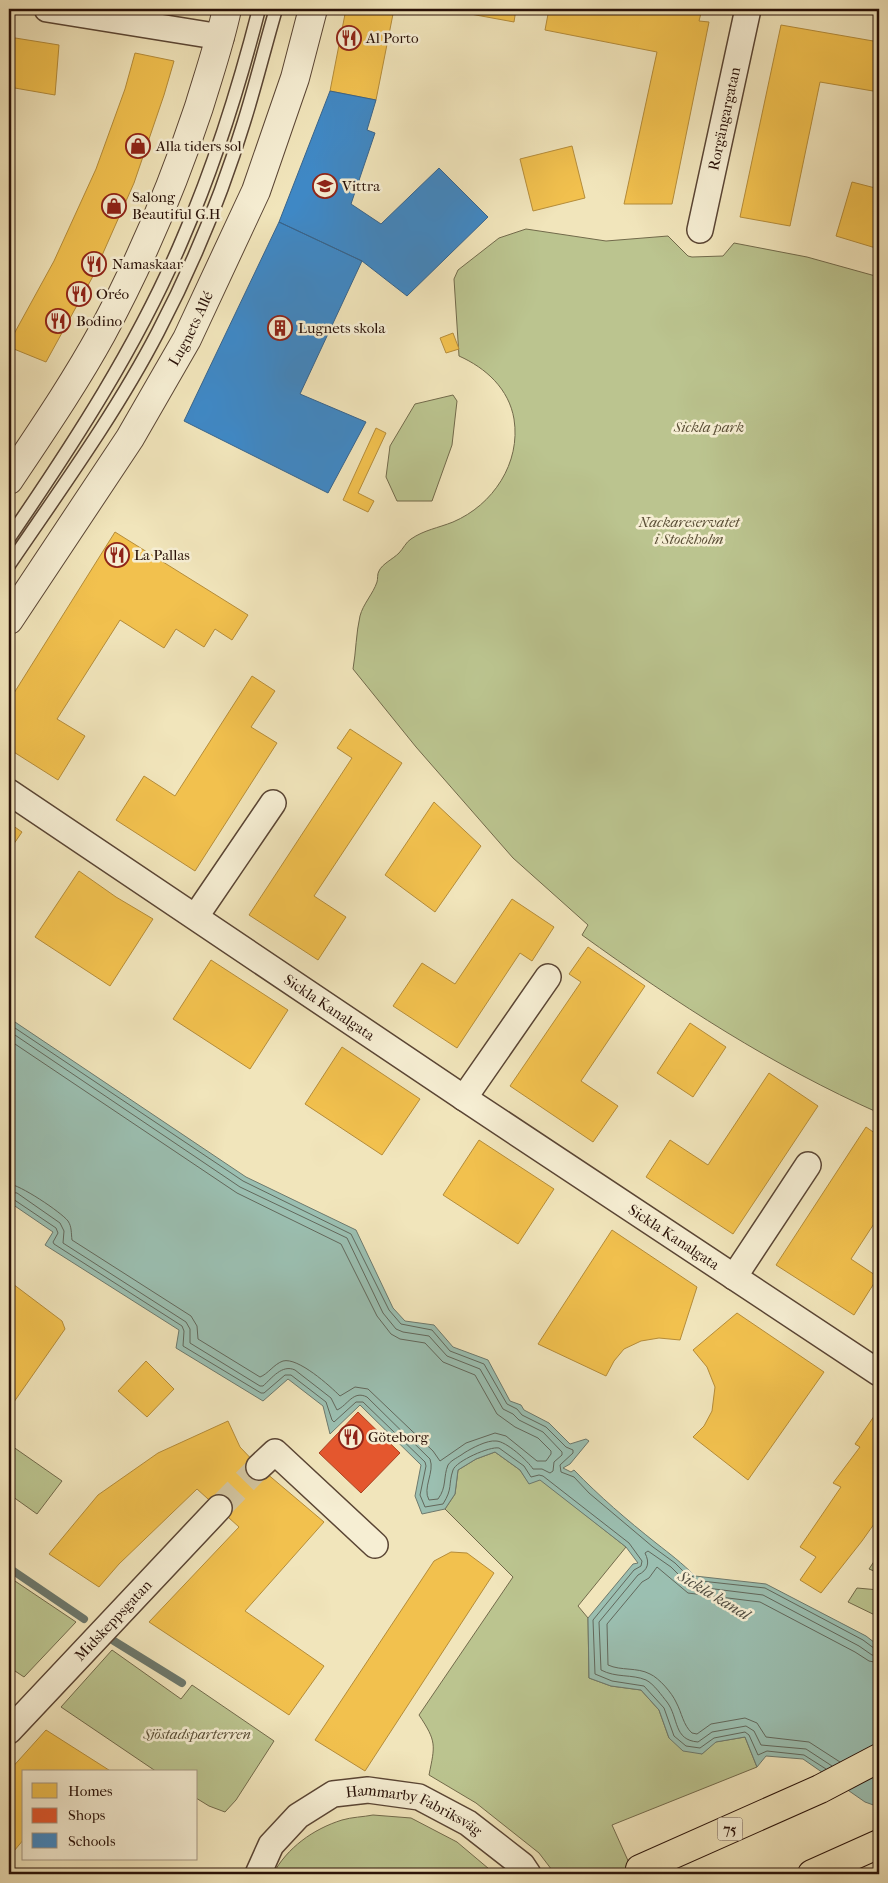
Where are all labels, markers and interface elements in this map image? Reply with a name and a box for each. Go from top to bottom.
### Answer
restaurant icon: Al Porto [336,25,362,51]
place label: Al Porto [365,29,419,47]
street label: Rorgängargatan [704,65,744,172]
shop icon: Alla tiders sol [125,133,151,159]
place label: Alla tiders sol [155,137,242,155]
school or university icon: Vittra [312,173,338,199]
place label: Vittra [341,177,381,195]
place label: Salong Beautiful G.H [132,188,221,223]
shop icon: Salong Beautiful G.H [101,193,127,219]
restaurant icon: Namaskaar [81,251,107,277]
place label: Namaskaar [112,255,183,273]
restaurant icon: Oréo [66,281,92,307]
place label: Oréo [96,285,130,303]
street label: Lugnets Allé [165,288,217,369]
restaurant icon: Bodino [45,308,71,334]
place label: Bodino [76,312,123,330]
building icon: Lugnets skola [267,315,293,341]
place label: Lugnets skola [298,319,386,337]
park label: Sickla park [673,418,744,436]
park label: Nackareservatet i Stockholm [637,513,741,548]
restaurant icon: La Pallas [104,542,130,568]
place label: La Pallas [134,546,190,564]
street label: Sickla Kanalgata [280,970,379,1045]
street label: Sickla Kanalgata [625,1200,724,1274]
restaurant icon: Göteborg [338,1424,364,1450]
place label: Göteborg [368,1428,430,1446]
water label: Sickla kanal [674,1566,755,1625]
street label: Midskeppsgatan [71,1576,156,1665]
park label: Sjöstadsparterren [142,1725,251,1743]
legend [22,1770,198,1860]
street label: Hammarby Fabriksväg [345,1781,487,1840]
text: Homes [68,1782,113,1800]
text: Shops [68,1806,106,1824]
road number: 75 [718,1818,742,1840]
text: Schools [68,1832,116,1850]

